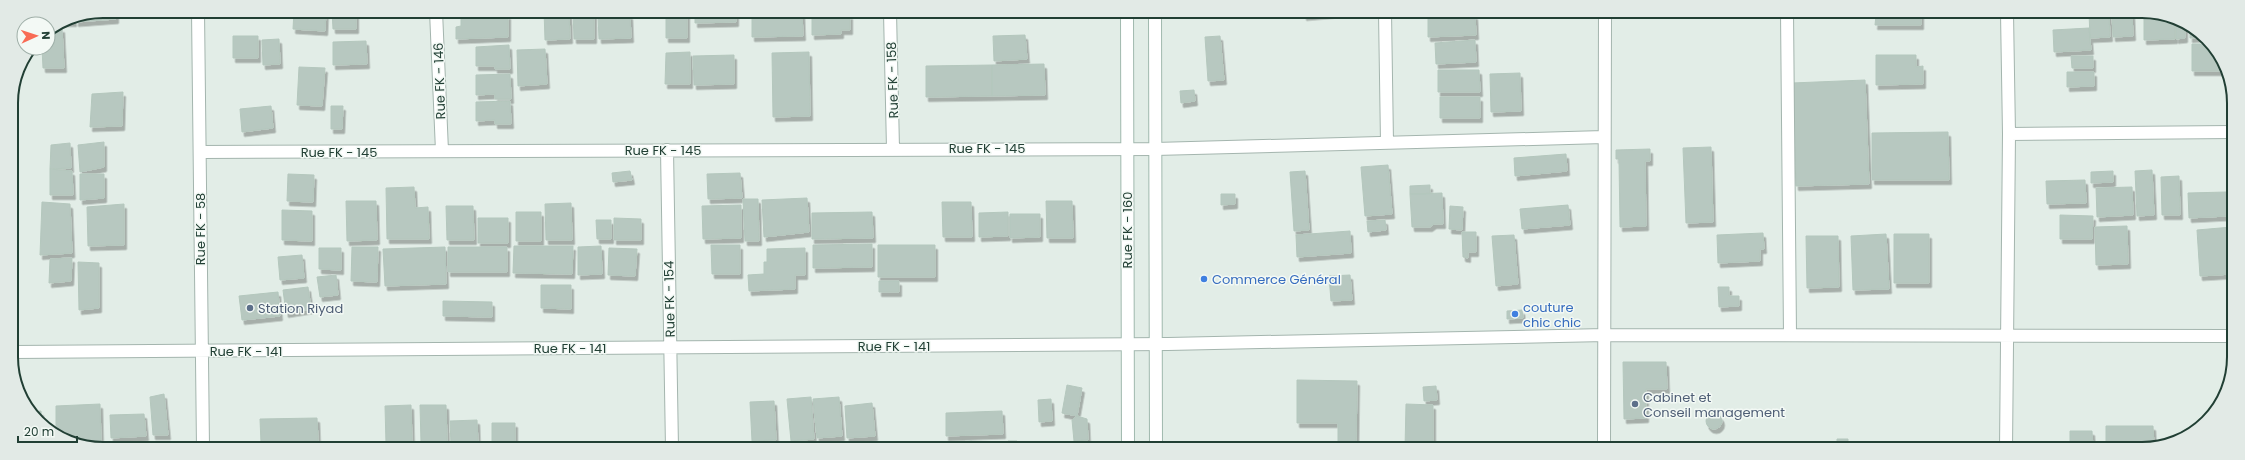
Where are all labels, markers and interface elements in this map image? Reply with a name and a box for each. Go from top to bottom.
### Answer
north arrow [16,16,56,56]
text: N [38,31,54,40]
street label: Rue FK - 158 [882,41,903,119]
street label: Rue FK - 146 [429,42,450,120]
street label: Rue FK - 145 [949,139,1025,158]
street label: Rue FK - 145 [625,141,701,160]
street label: Rue FK - 145 [301,143,377,162]
street label: Rue FK - 160 [1118,192,1137,268]
street label: Rue FK - 58 [191,193,210,265]
street label: Rue FK - 154 [659,260,680,338]
place label: Commerce Général [1212,270,1341,289]
marker: Commerce Général [1199,274,1209,284]
place label: couture chic chic [1523,298,1581,332]
place label: Station Riyad [258,299,343,318]
marker: Station Riyad [245,303,255,313]
marker: couture chic chic [1510,309,1520,319]
street label: Rue FK - 141 [858,337,930,356]
street label: Rue FK - 141 [534,339,606,358]
street label: Rue FK - 141 [210,342,282,361]
place label: Cabinet et Conseil management [1643,388,1785,422]
marker: Cabinet et Conseil management [1630,399,1640,409]
scale bar [18,418,77,444]
text: 20 m [24,423,54,440]

